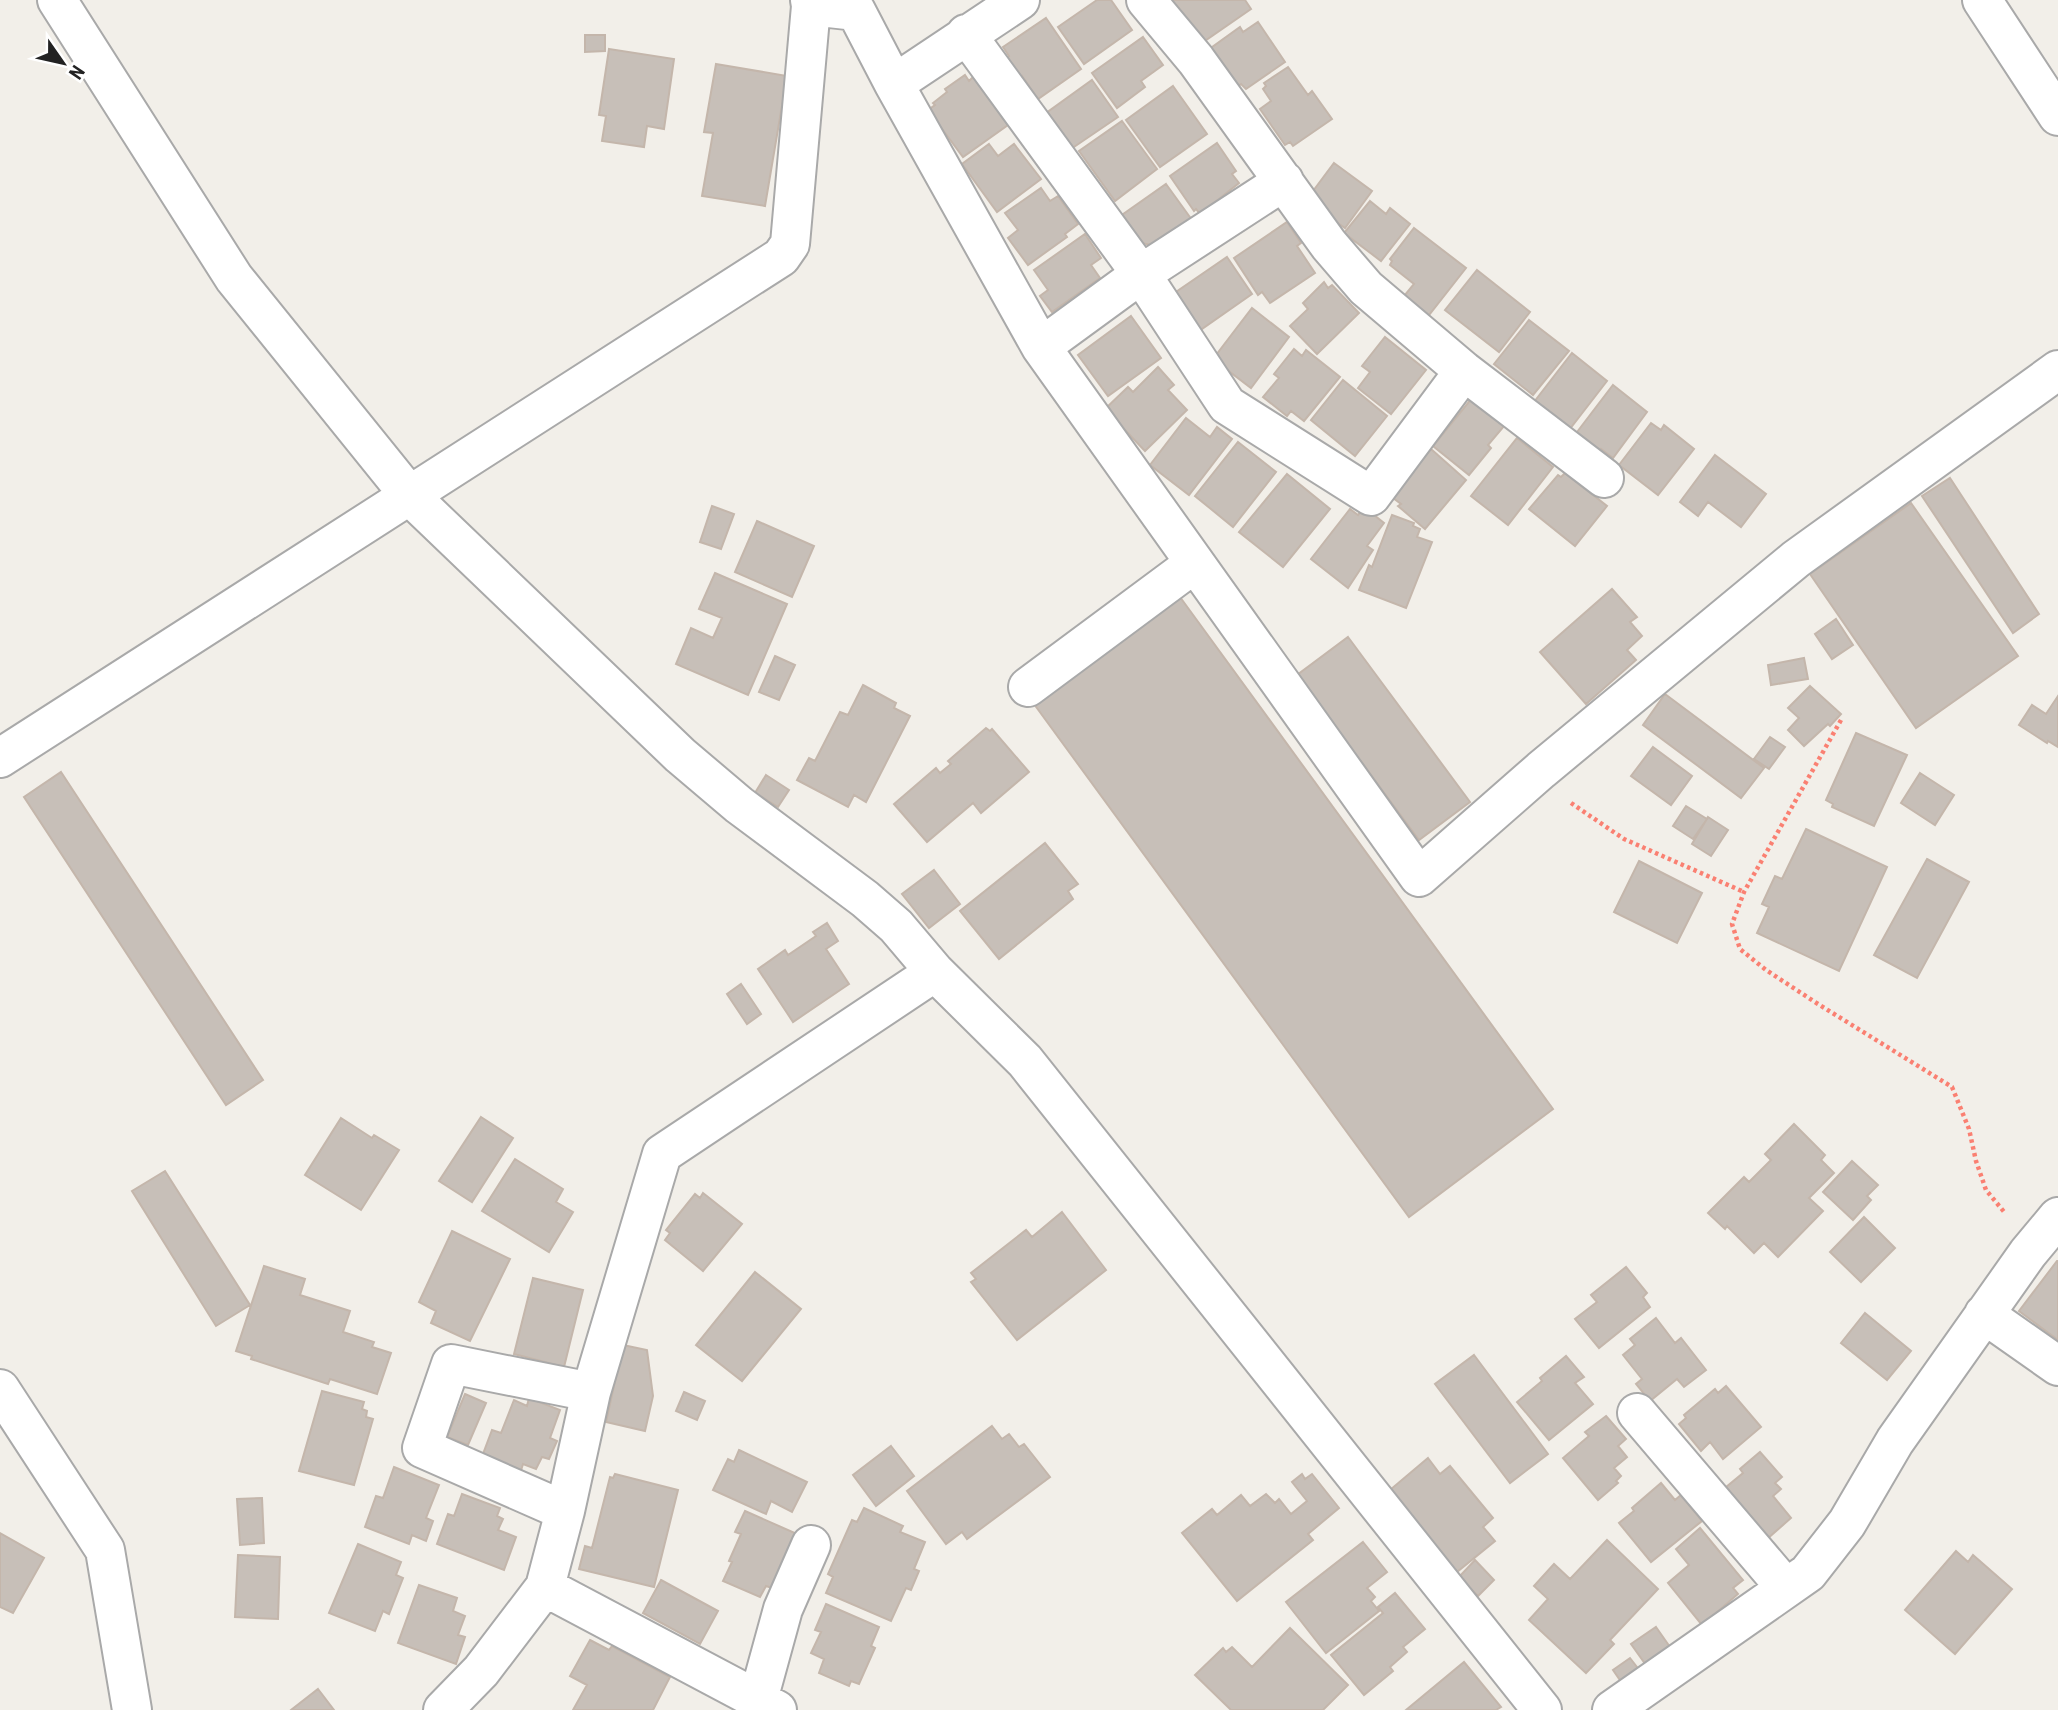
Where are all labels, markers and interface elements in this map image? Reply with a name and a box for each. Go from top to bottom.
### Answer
north arrow [28,28,98,98]
text: N [64,61,89,83]

